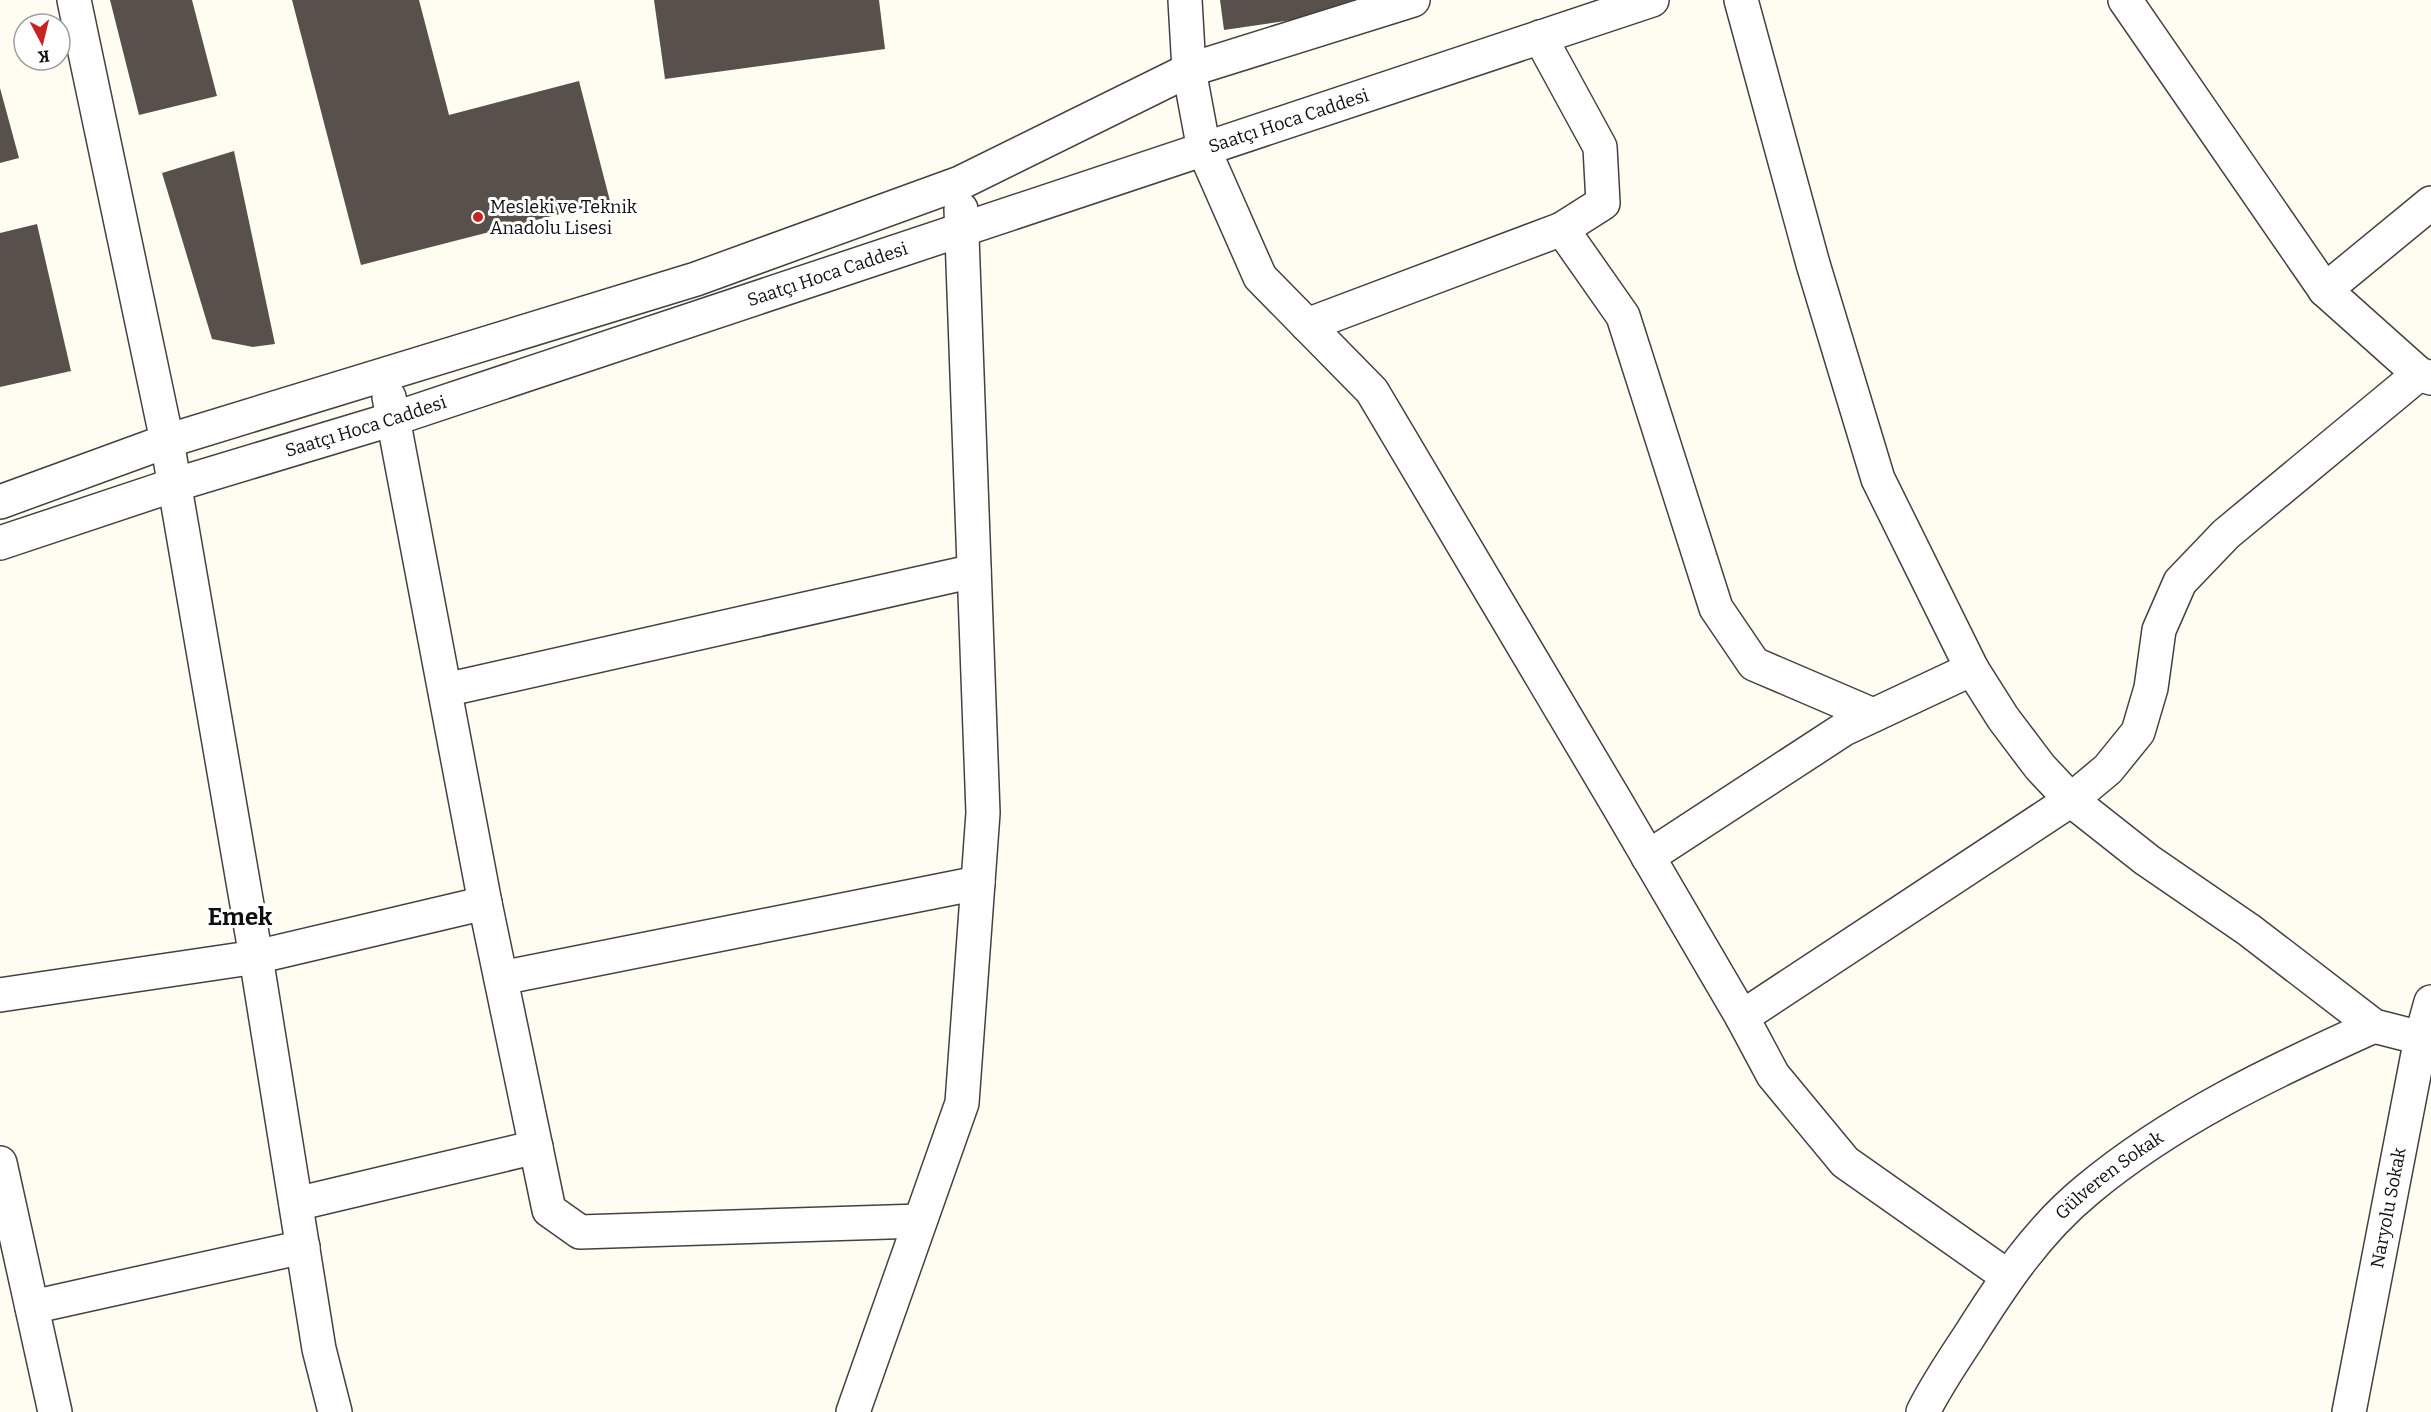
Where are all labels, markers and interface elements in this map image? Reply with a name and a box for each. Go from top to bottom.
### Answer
north arrow [12,12,72,72]
text: K [36,46,51,67]
street label: Saatçı Hoca Caddesi [1206,84,1371,158]
place label: Mesleki ve Teknik Anadolu Lisesi [490,196,638,239]
marker: Mesleki ve Teknik Anadolu Lisesi [471,210,485,224]
street label: Saatçı Hoca Caddesi [745,238,910,311]
street label: Saatçı Hoca Caddesi [283,391,449,462]
district label: Emek [208,903,273,931]
street label: Gülveren Sokak [2050,1126,2168,1224]
street label: Naryolu Sokak [2366,1145,2411,1270]

